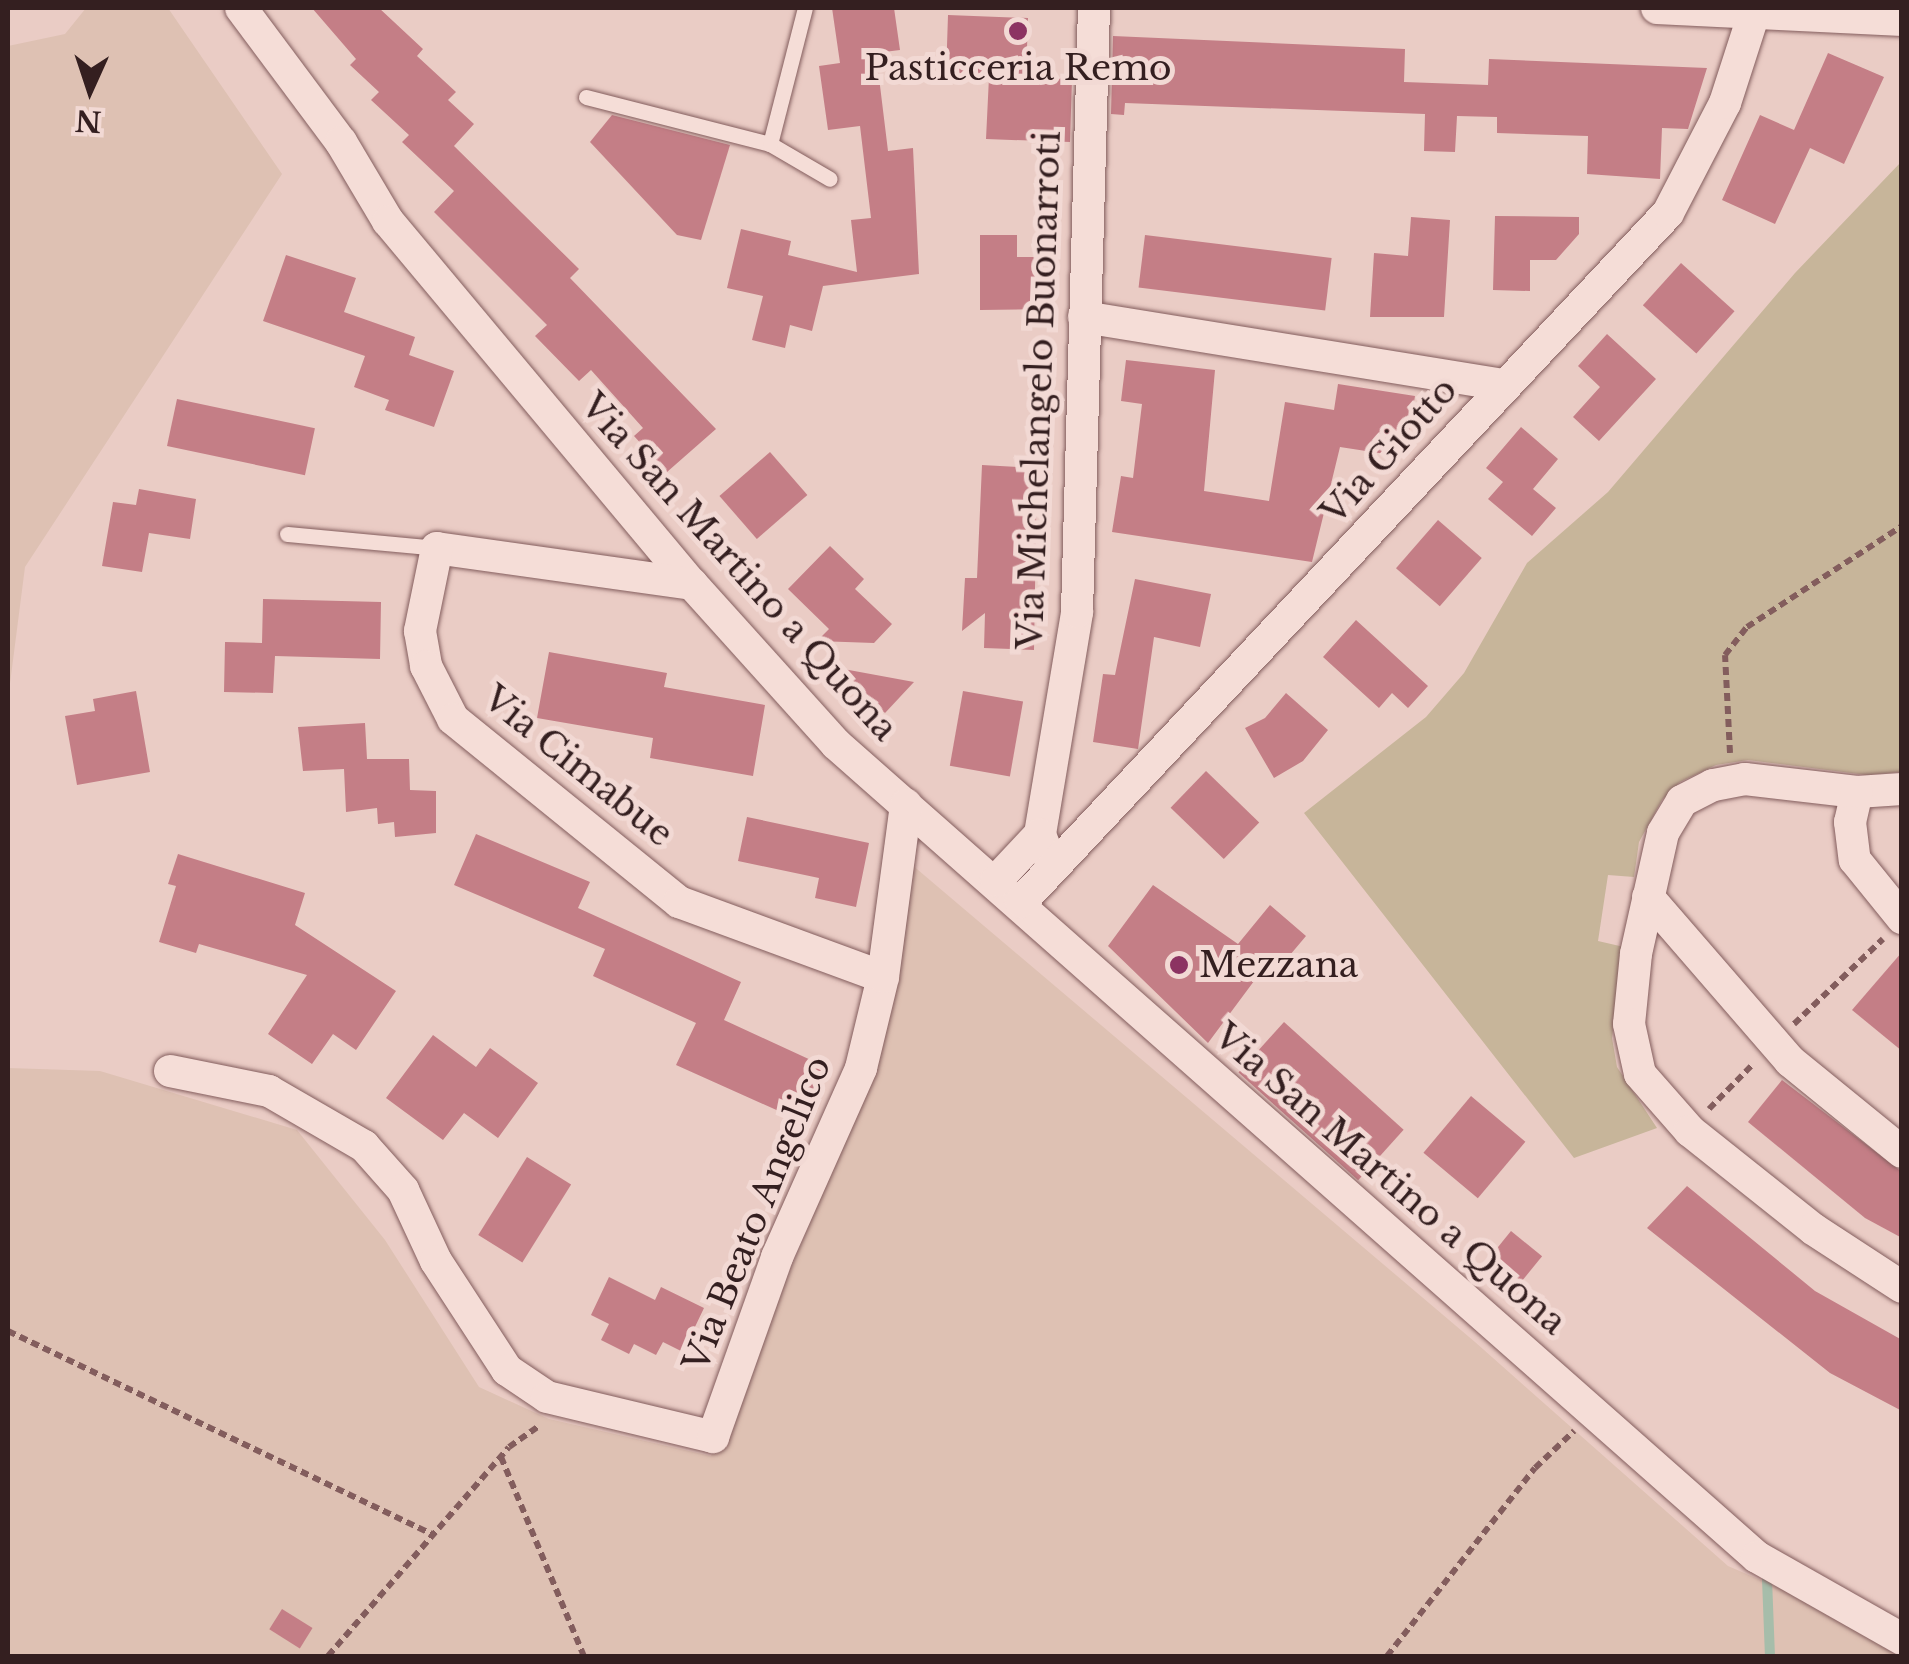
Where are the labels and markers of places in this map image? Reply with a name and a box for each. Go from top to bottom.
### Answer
marker: Pasticceria Remo [1007,20,1029,42]
place label: Pasticceria Remo [864,47,1172,89]
place label: Mezzana [1199,944,1358,986]
marker: Mezzana [1168,954,1190,976]

